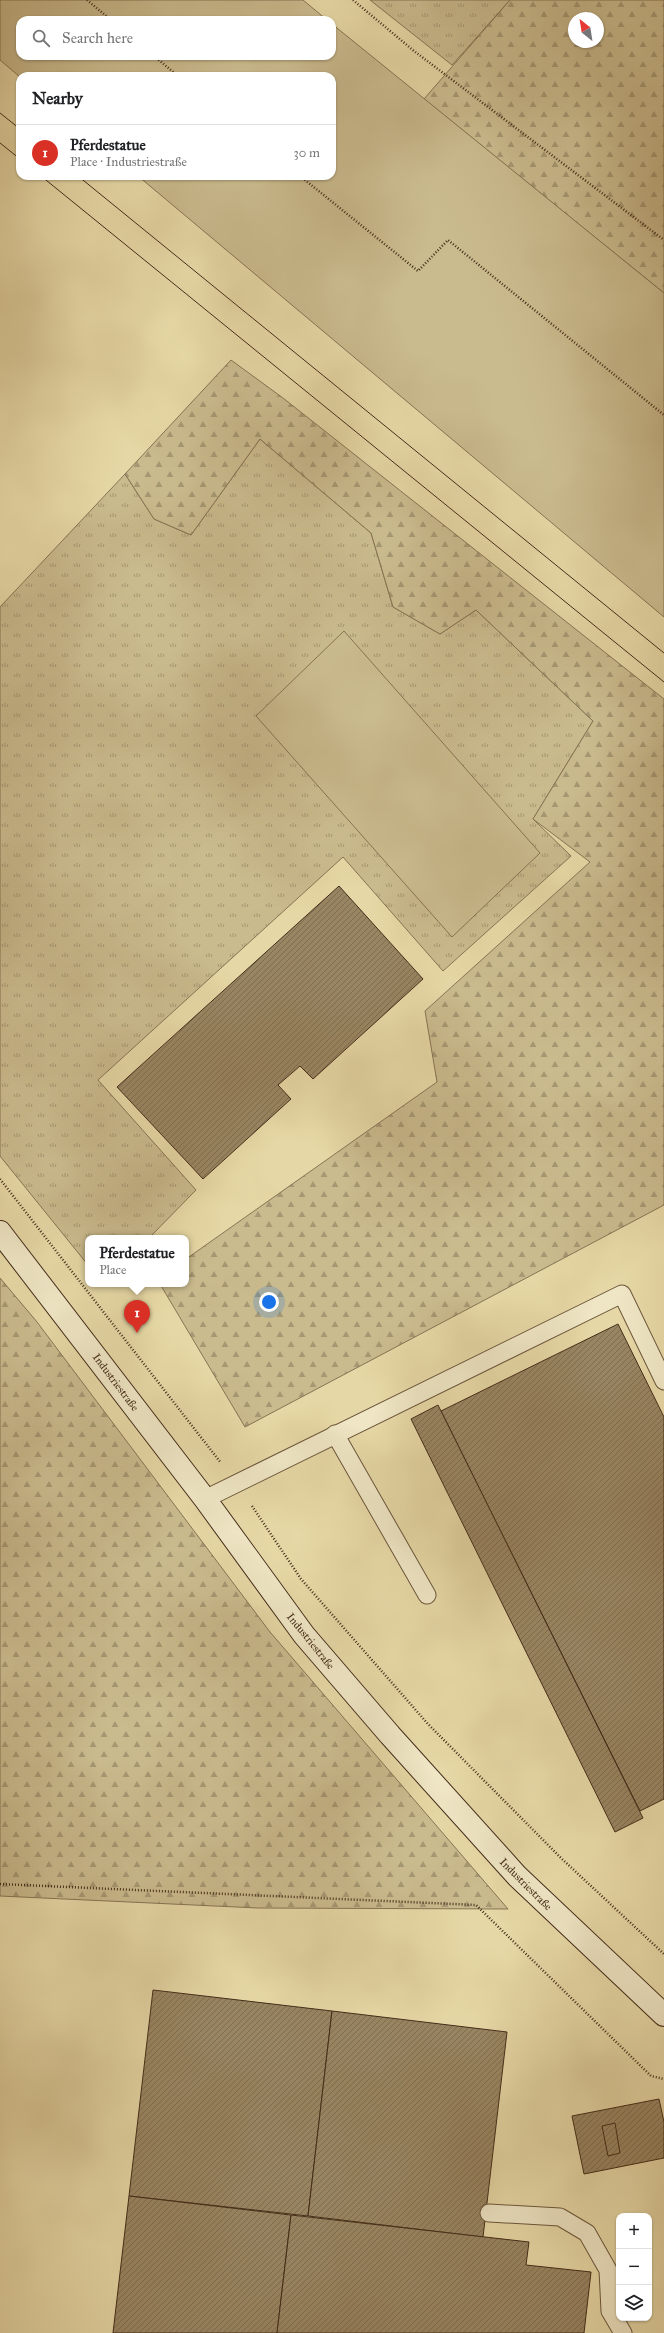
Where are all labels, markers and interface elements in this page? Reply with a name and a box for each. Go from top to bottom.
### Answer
north arrow [568,12,604,48]
search box [16,16,336,60]
icon: search [30,27,52,49]
text: Search here [62,29,133,47]
text: Nearby [32,88,83,109]
text: Pferdestatue [70,136,146,154]
text: 1 [42,145,48,161]
text: 30 m [294,145,320,161]
text: Place · Industriestraße [70,154,187,170]
popup [85,1235,189,1287]
text: Pferdestatue [99,1244,175,1262]
text: Place [99,1262,127,1278]
your location [259,1292,279,1312]
pin: 1 [124,1300,150,1333]
street label: Industriestraße [90,1351,142,1414]
street label: Industriestraße [284,1611,338,1672]
street label: Industriestraße [497,1856,555,1913]
map controls [616,2213,652,2321]
button: + [616,2213,652,2249]
button: − [616,2249,652,2285]
button: layers [616,2285,652,2321]

